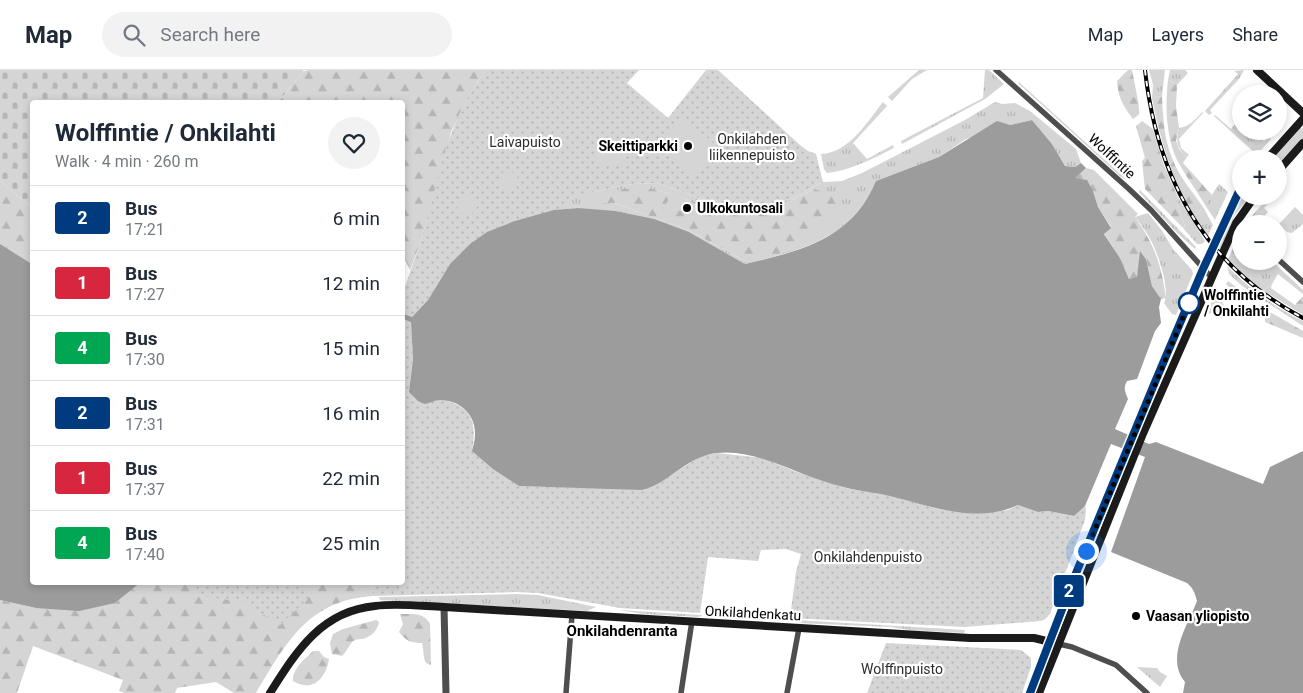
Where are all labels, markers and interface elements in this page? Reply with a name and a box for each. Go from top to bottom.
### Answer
search box [102,12,452,57]
text: Map [25,21,72,49]
icon: search [120,21,148,49]
text: Search here [160,23,260,46]
text: Map [1088,24,1123,45]
text: Layers [1151,24,1204,45]
text: Share [1232,24,1278,45]
map controls [1232,85,1287,270]
button: layers [1232,85,1287,140]
button: heart [328,117,380,169]
text: Wolffintie / Onkilahti [55,119,276,147]
street label: Wolffintie [1085,130,1139,182]
park label: Onkilahden liikennepuisto [709,131,795,163]
park label: Laivapuisto [489,134,561,150]
place label: Skeittiparkki [598,138,678,154]
marker: Skeittiparkki [682,140,694,152]
button: + [1232,150,1287,205]
text: Walk · 4 min · 260 m [55,152,199,171]
text: Bus [125,197,158,220]
place label: Ulkokuntosali [697,200,783,216]
marker: Ulkokuntosali [681,202,693,214]
text: 2 [77,207,88,228]
text: 6 min [333,207,380,230]
button: − [1232,215,1287,270]
text: 17:21 [125,220,165,239]
text: Bus [125,262,158,285]
text: 1 [77,272,88,293]
text: 12 min [322,272,380,295]
text: 17:27 [125,285,165,304]
place label: Wolffintie / Onkilahti [1203,287,1269,319]
marker: Wolffintie / Onkilahti [1178,292,1200,314]
text: Bus [125,327,158,350]
text: 4 [77,337,88,358]
text: 15 min [322,337,380,360]
text: 17:30 [125,350,165,369]
text: Bus [125,392,158,415]
text: 2 [77,402,88,423]
text: 16 min [322,402,380,425]
text: 17:31 [125,415,165,434]
text: Bus [125,457,158,480]
text: 1 [77,467,88,488]
text: 22 min [322,467,380,490]
text: 17:37 [125,480,165,499]
text: Bus [125,522,158,545]
text: 4 [77,532,88,553]
text: 25 min [322,532,380,555]
your location [1074,539,1099,564]
text: 17:40 [125,545,165,564]
park label: Onkilahdenpuisto [814,549,922,565]
line badge: 2 [1053,575,1085,607]
text: 2 [1064,580,1074,601]
street label: Onkilahdenkatu [704,602,802,624]
place label: Vaasan yliopisto [1146,608,1250,624]
marker: Vaasan yliopisto [1130,610,1142,622]
district label: Onkilahdenranta [567,622,677,640]
park label: Wolffinpuisto [861,661,943,677]

